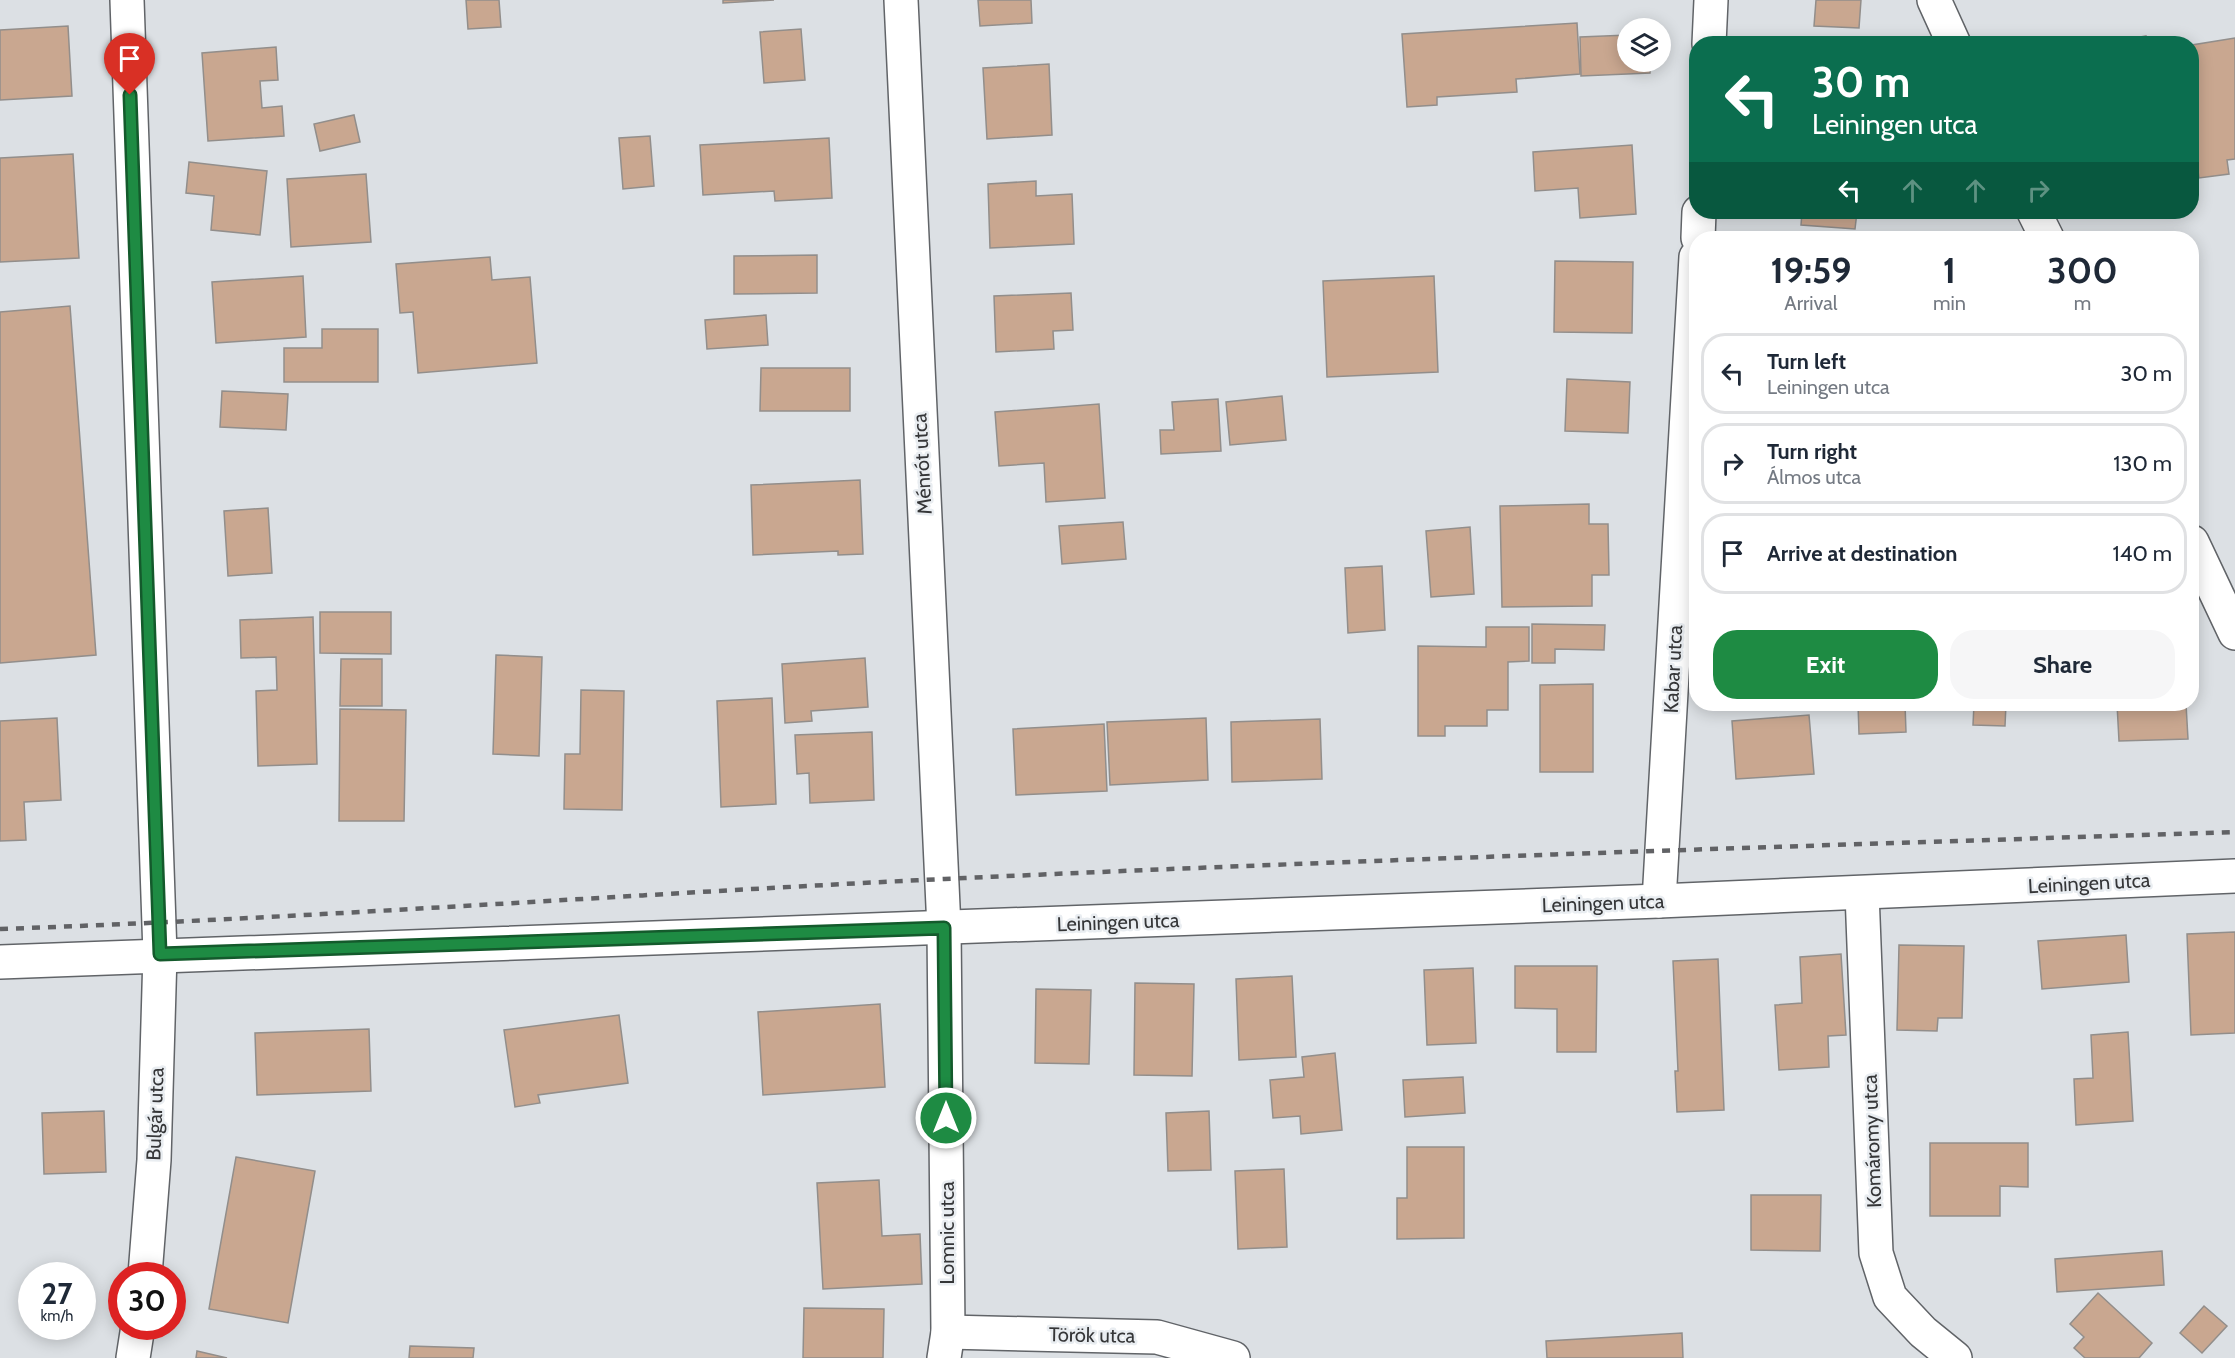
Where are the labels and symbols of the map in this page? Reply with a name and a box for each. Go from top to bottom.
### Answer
pin [104,33,155,95]
street label: Ménrót utca [907,412,937,515]
street label: Kabar utca [1659,624,1687,714]
street label: Leiningen utca [2027,868,2151,898]
street label: Leiningen utca [1541,889,1665,917]
street label: Leiningen utca [1056,908,1180,936]
street label: Bulgár utca [141,1067,169,1161]
street label: Komáromy utca [1858,1073,1886,1208]
position arrow [914,1086,978,1150]
street label: Lomnic utca [935,1181,959,1285]
speed limit sign: 30 [108,1262,186,1340]
street label: Török utca [1049,1322,1136,1348]

